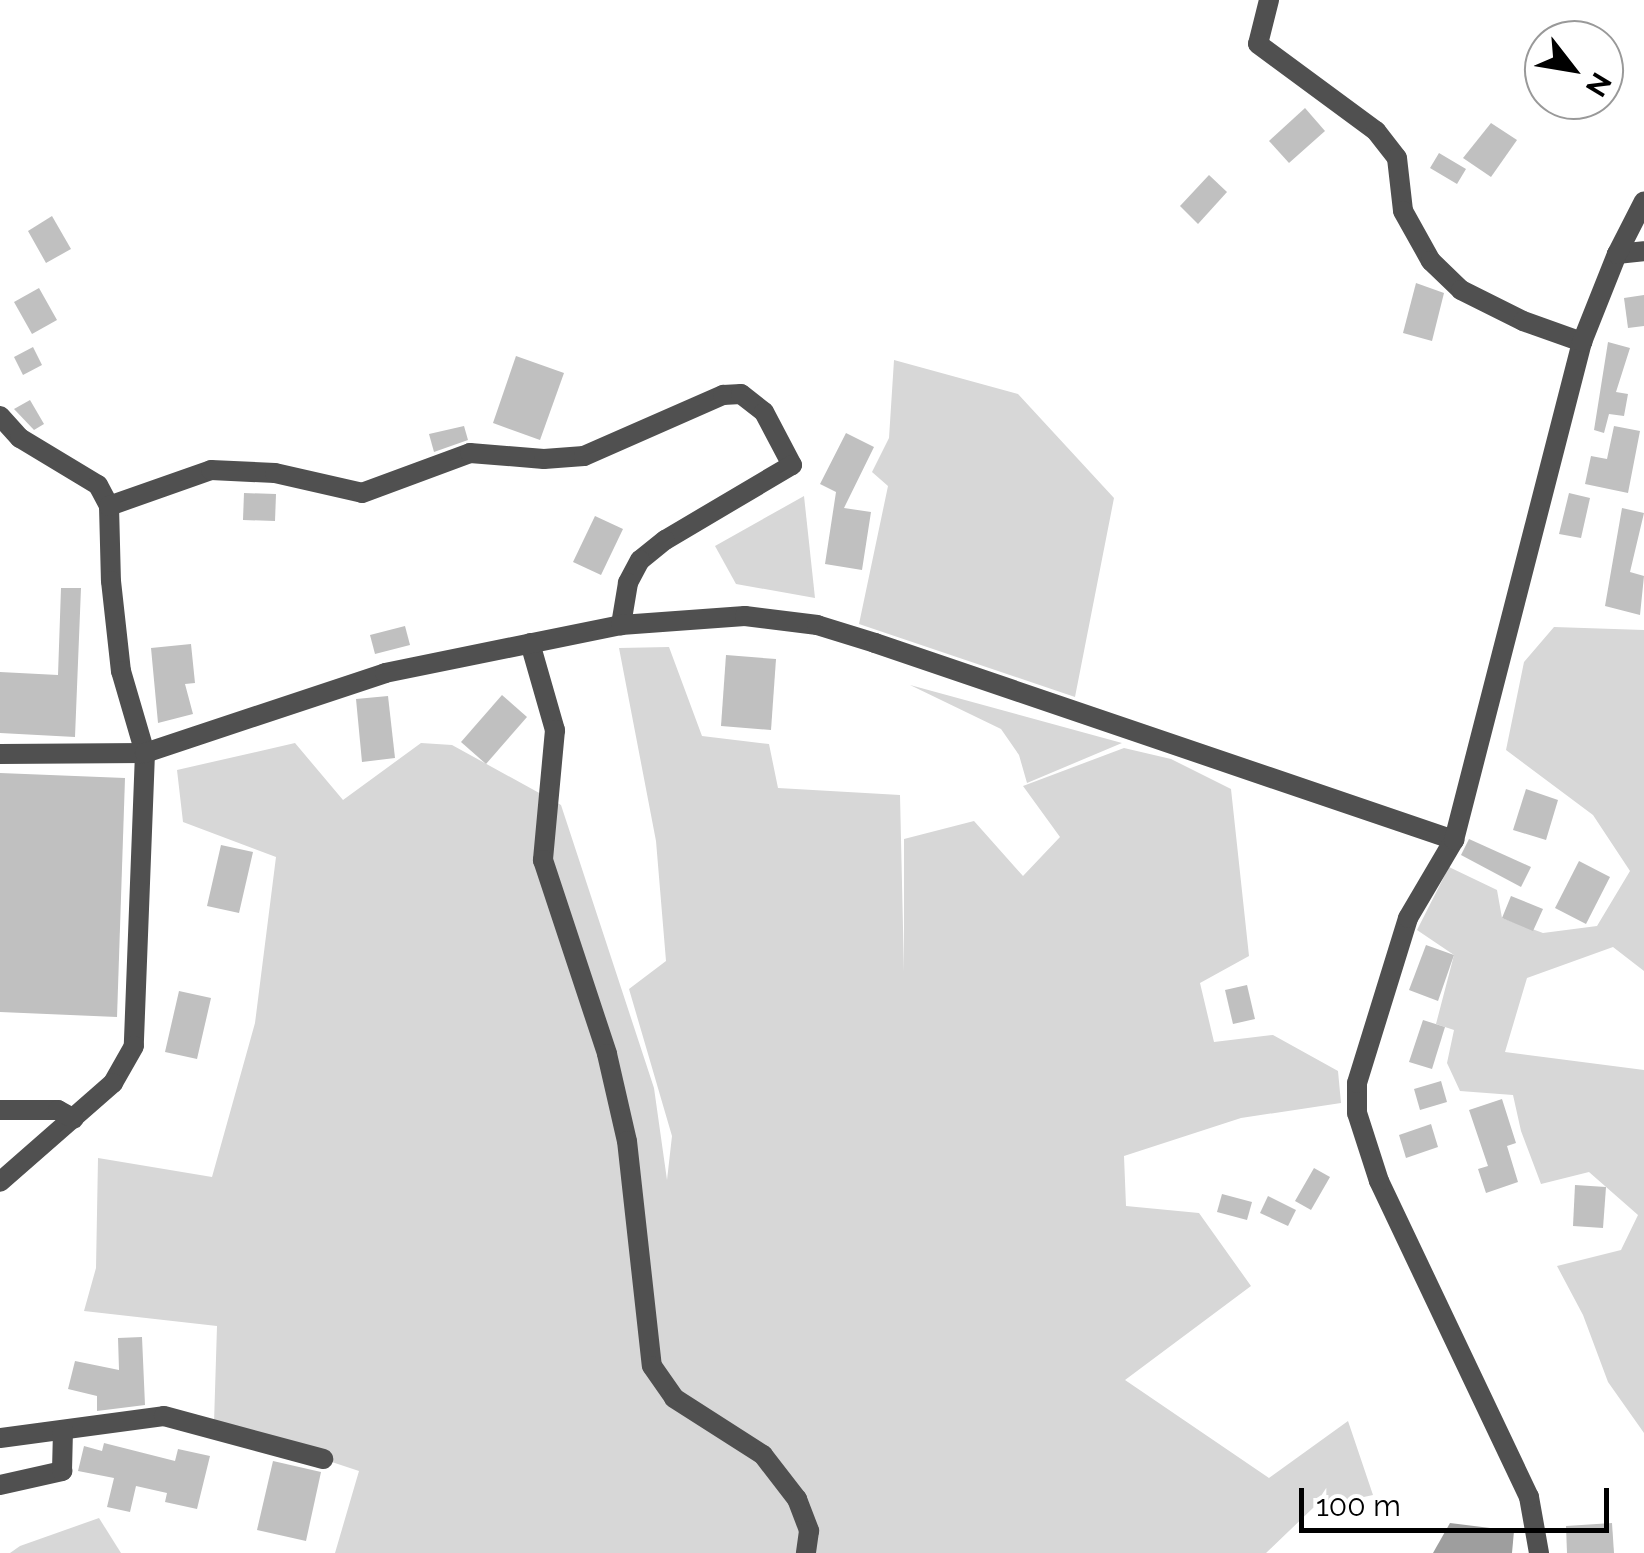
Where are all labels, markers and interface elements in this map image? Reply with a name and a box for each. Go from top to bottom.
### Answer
north arrow [1524,20,1624,120]
text: N [1579,67,1618,102]
scale bar [1304,1468,1614,1530]
text: 100 m [1316,1488,1401,1523]

